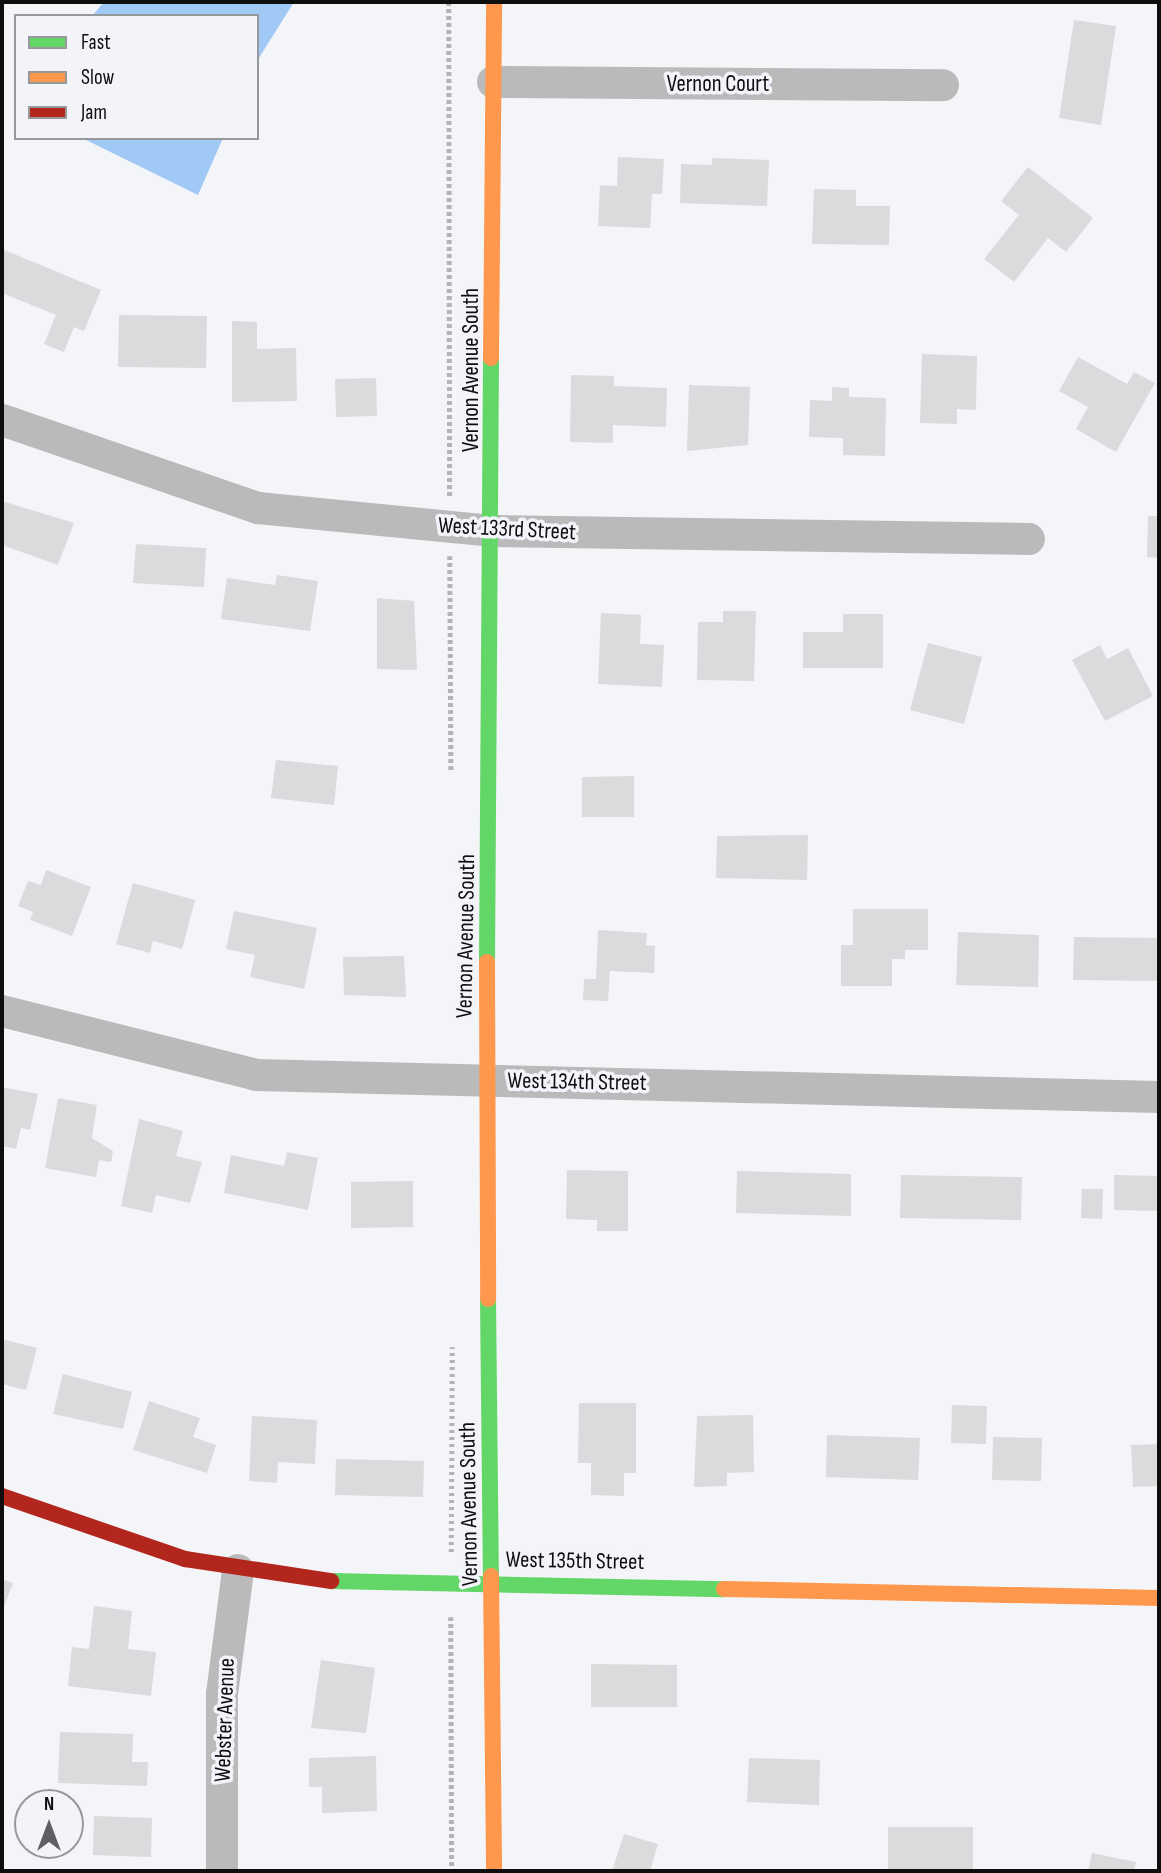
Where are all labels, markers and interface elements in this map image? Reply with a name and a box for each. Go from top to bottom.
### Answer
legend [14,14,259,140]
text: Fast [81,30,111,55]
text: Slow [81,65,114,90]
street label: Vernon Court [667,70,769,98]
text: Jam [81,100,107,125]
street label: Vernon Avenue South [457,288,485,452]
street label: West 133rd Street [437,512,577,546]
street label: Vernon Avenue South [451,854,481,1018]
street label: West 134th Street [507,1067,647,1097]
street label: Vernon Avenue South [454,1422,484,1586]
street label: West 135th Street [505,1546,645,1576]
street label: Webster Avenue [209,1657,241,1783]
north arrow [14,1789,84,1859]
text: N [44,1793,54,1816]

